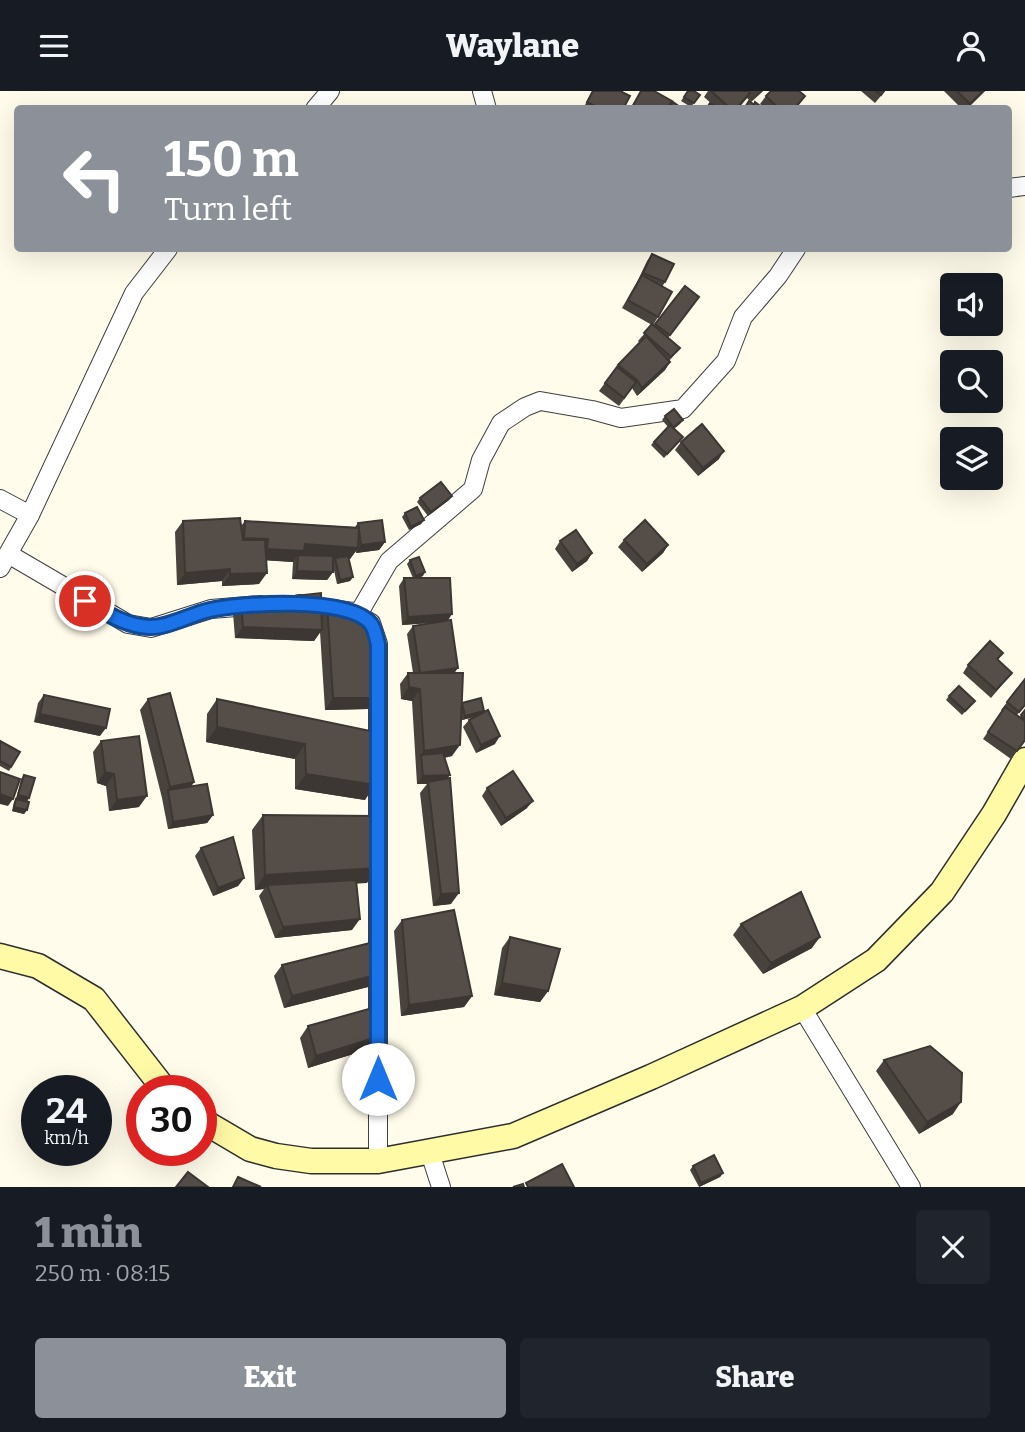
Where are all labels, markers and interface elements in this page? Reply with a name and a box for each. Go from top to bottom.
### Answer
icon: menu [35,27,73,65]
text: Waylane [446,27,579,65]
icon: person [952,27,990,65]
text: 150 m [164,130,299,189]
icon: left [49,133,140,224]
text: Turn left [164,190,292,228]
map controls [940,273,1003,490]
button: sound [940,273,1003,336]
button: search [940,350,1003,413]
button: layers [940,427,1003,490]
pin [55,571,115,631]
icon: arrive [66,582,104,620]
position arrow [341,1042,415,1116]
speed limit sign: 30 [126,1075,217,1166]
text: 24 [46,1090,87,1132]
text: km/h [44,1127,89,1149]
text: 1 min [35,1208,142,1258]
button: close [916,1210,990,1284]
text: 250 m · 08:15 [35,1259,170,1287]
button: Exit [35,1338,506,1418]
button: Share [520,1338,990,1418]

